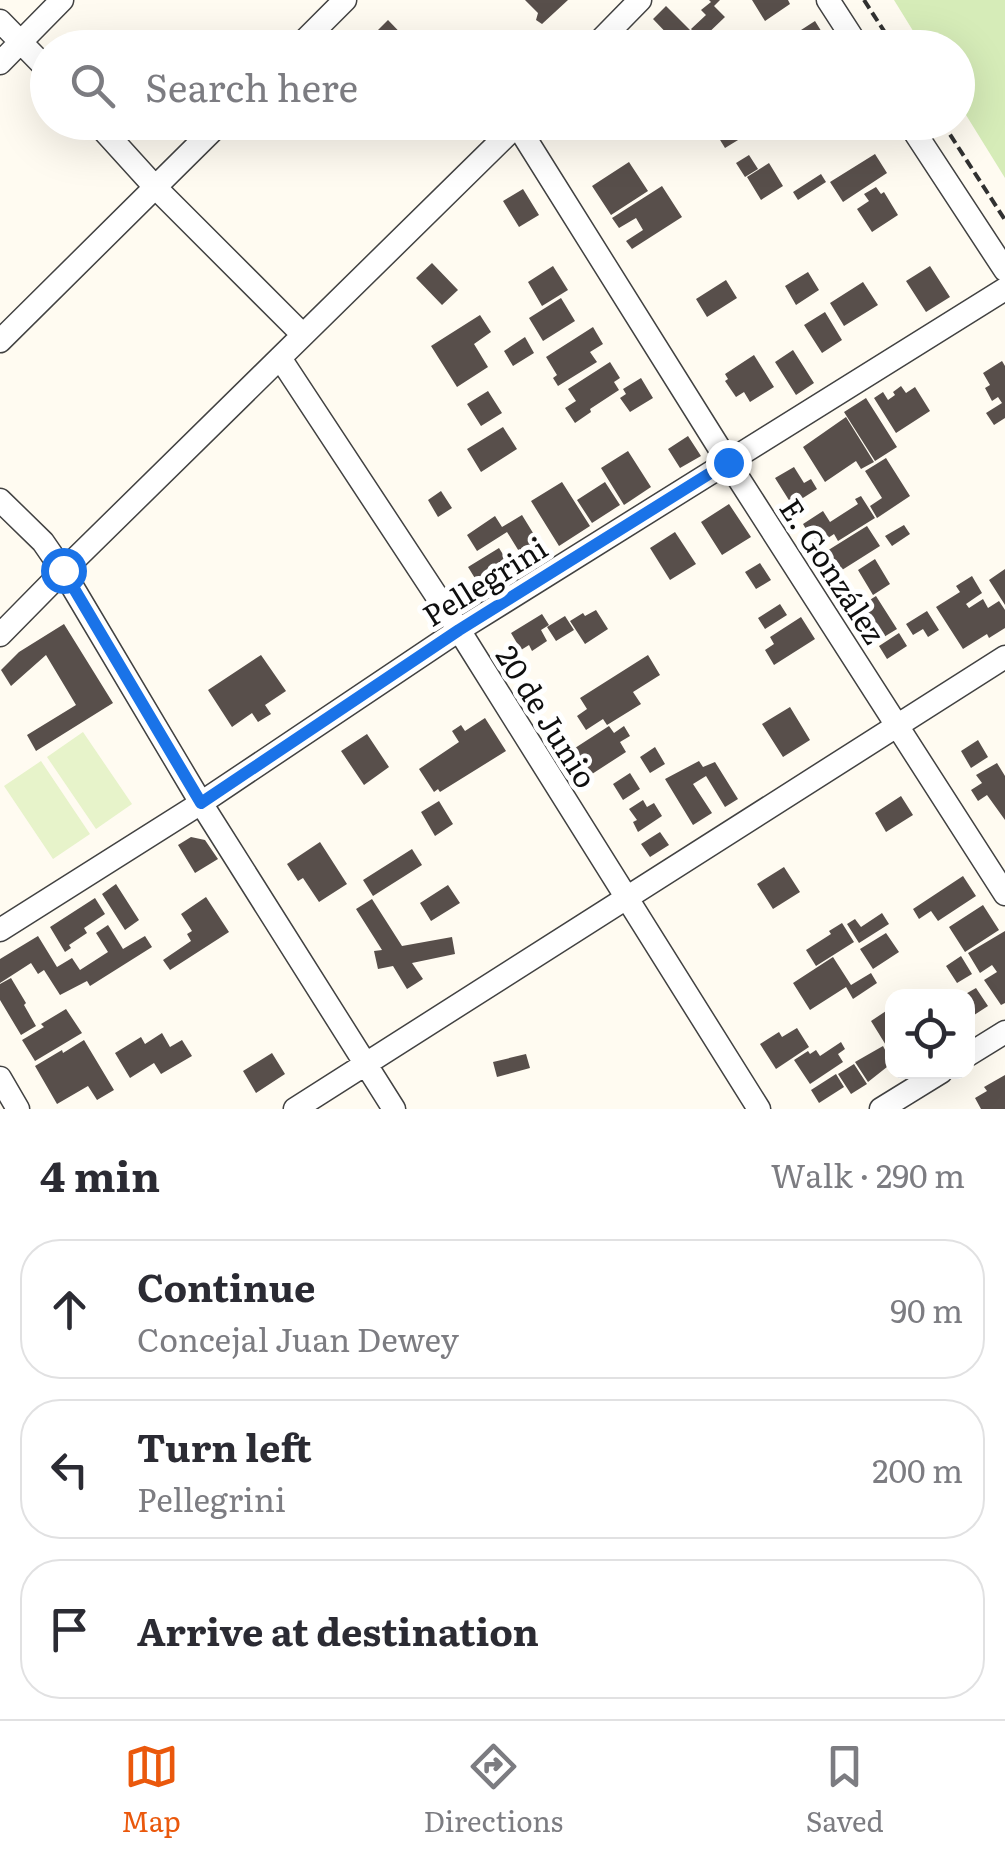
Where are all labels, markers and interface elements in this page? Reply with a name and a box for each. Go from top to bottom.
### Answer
search box [30,30,975,140]
text: Search here [145,57,358,114]
icon: search [65,58,120,113]
route end [706,440,752,486]
street label: E. González [771,489,897,651]
street label: Pellegrini [413,524,555,636]
route start [41,548,87,594]
street label: 20 de Junio [487,636,609,796]
map controls [885,989,975,1079]
button: locate [885,989,975,1079]
text: 4 min [40,1143,160,1205]
text: Walk · 290 m [771,1150,965,1198]
text: Continue [137,1257,315,1314]
icon: ahead [42,1282,97,1337]
text: 90 m [890,1285,963,1333]
text: Concejal Juan Dewey [137,1314,459,1362]
text: Turn left [137,1417,312,1474]
icon: left [42,1442,97,1497]
text: 200 m [872,1445,963,1493]
text: Pellegrini [137,1474,286,1522]
text: Arrive at destination [137,1601,539,1658]
icon: arrive [42,1602,97,1657]
tab: Map [121,1739,181,1841]
tab: Directions [423,1739,563,1841]
tab: Saved [806,1739,884,1841]

